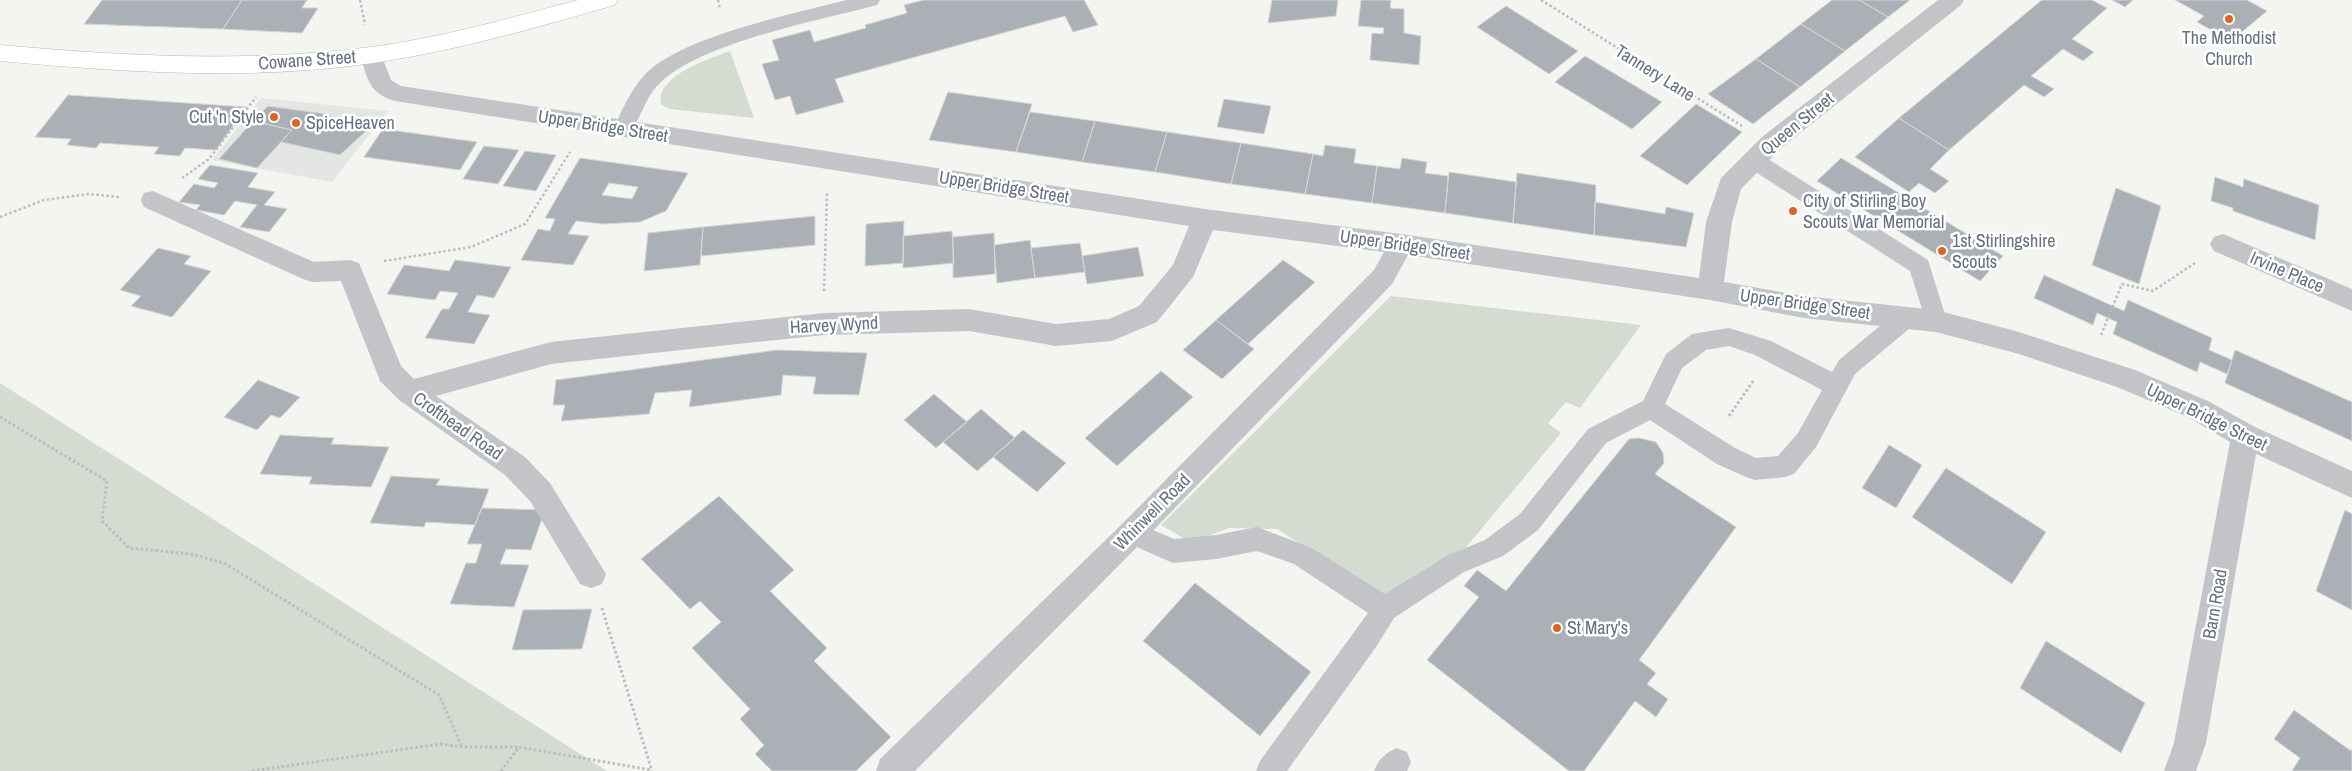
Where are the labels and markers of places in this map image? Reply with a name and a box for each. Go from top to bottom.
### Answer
marker: The Methodist Church [2223,13,2235,25]
place label: The Methodist Church [2182,25,2276,71]
place label: Cut 'n Style [189,104,264,129]
place label: SpiceHeaven [306,110,395,135]
marker: Cut 'n Style [268,111,280,123]
marker: SpiceHeaven [290,117,302,129]
place label: City of Stirling Boy Scouts War Memorial [1803,188,1944,234]
marker: City of Stirling Boy Scouts War Memorial [1787,205,1799,217]
place label: 1st Stirlingshire Scouts [1952,228,2055,274]
marker: 1st Stirlingshire Scouts [1936,245,1948,257]
place label: St Mary's [1567,615,1628,640]
marker: St Mary's [1551,622,1563,634]

